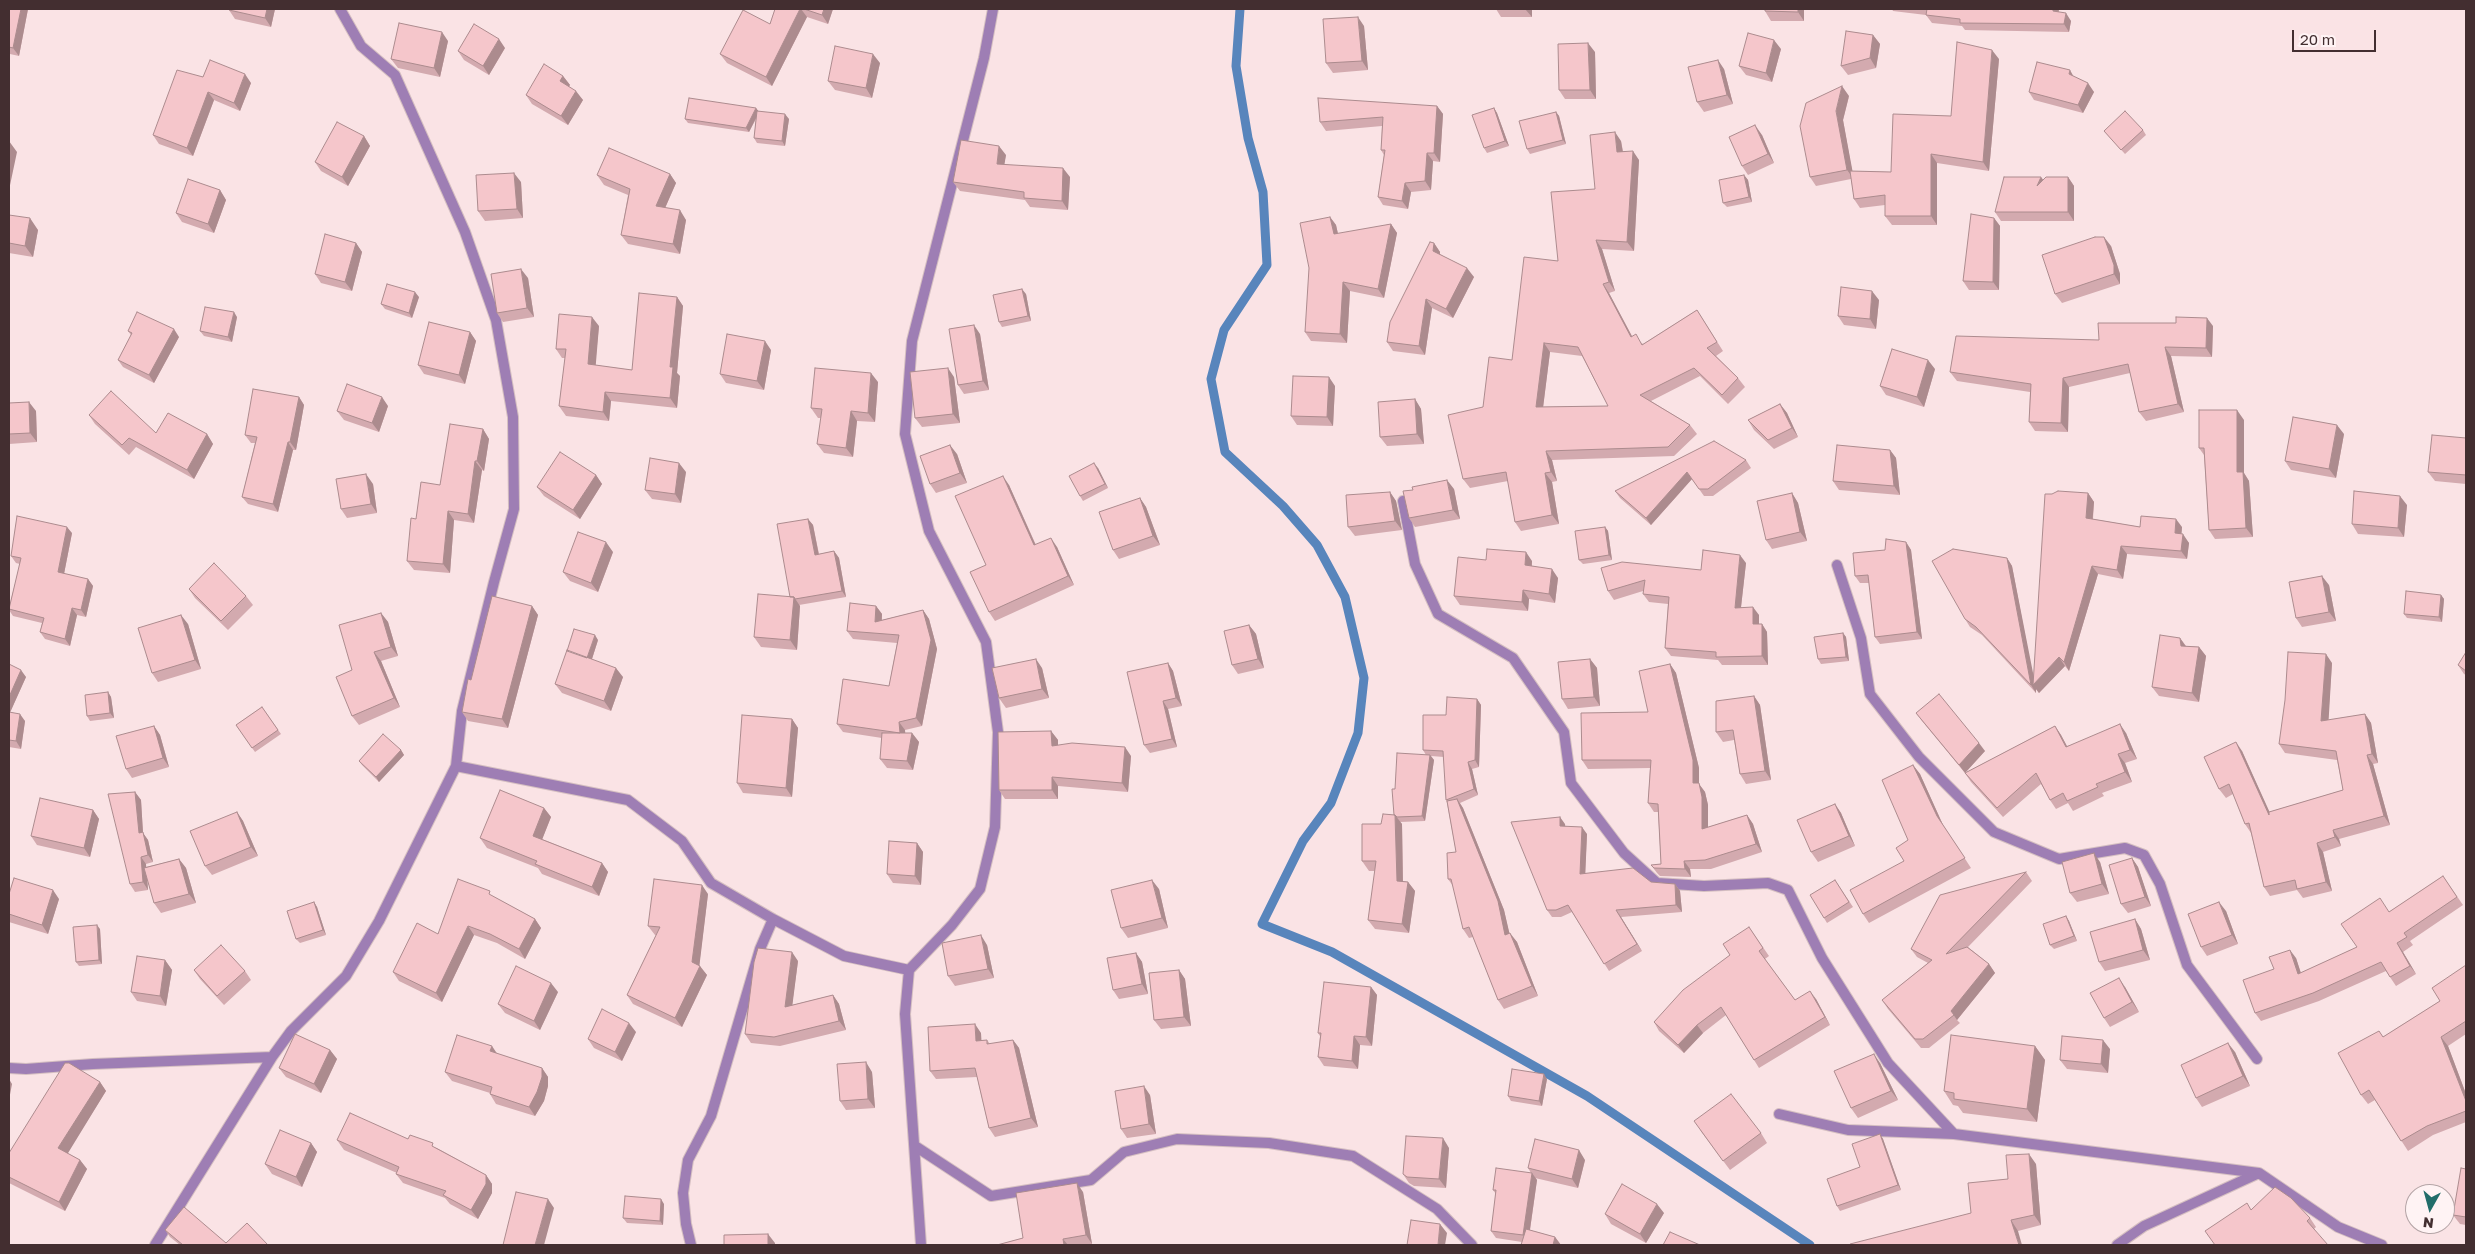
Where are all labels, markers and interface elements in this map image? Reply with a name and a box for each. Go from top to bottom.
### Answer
scale bar [2295,20,2379,52]
text: 20 m [2300,30,2335,48]
north arrow [2405,1184,2455,1234]
text: N [2422,1214,2435,1232]

